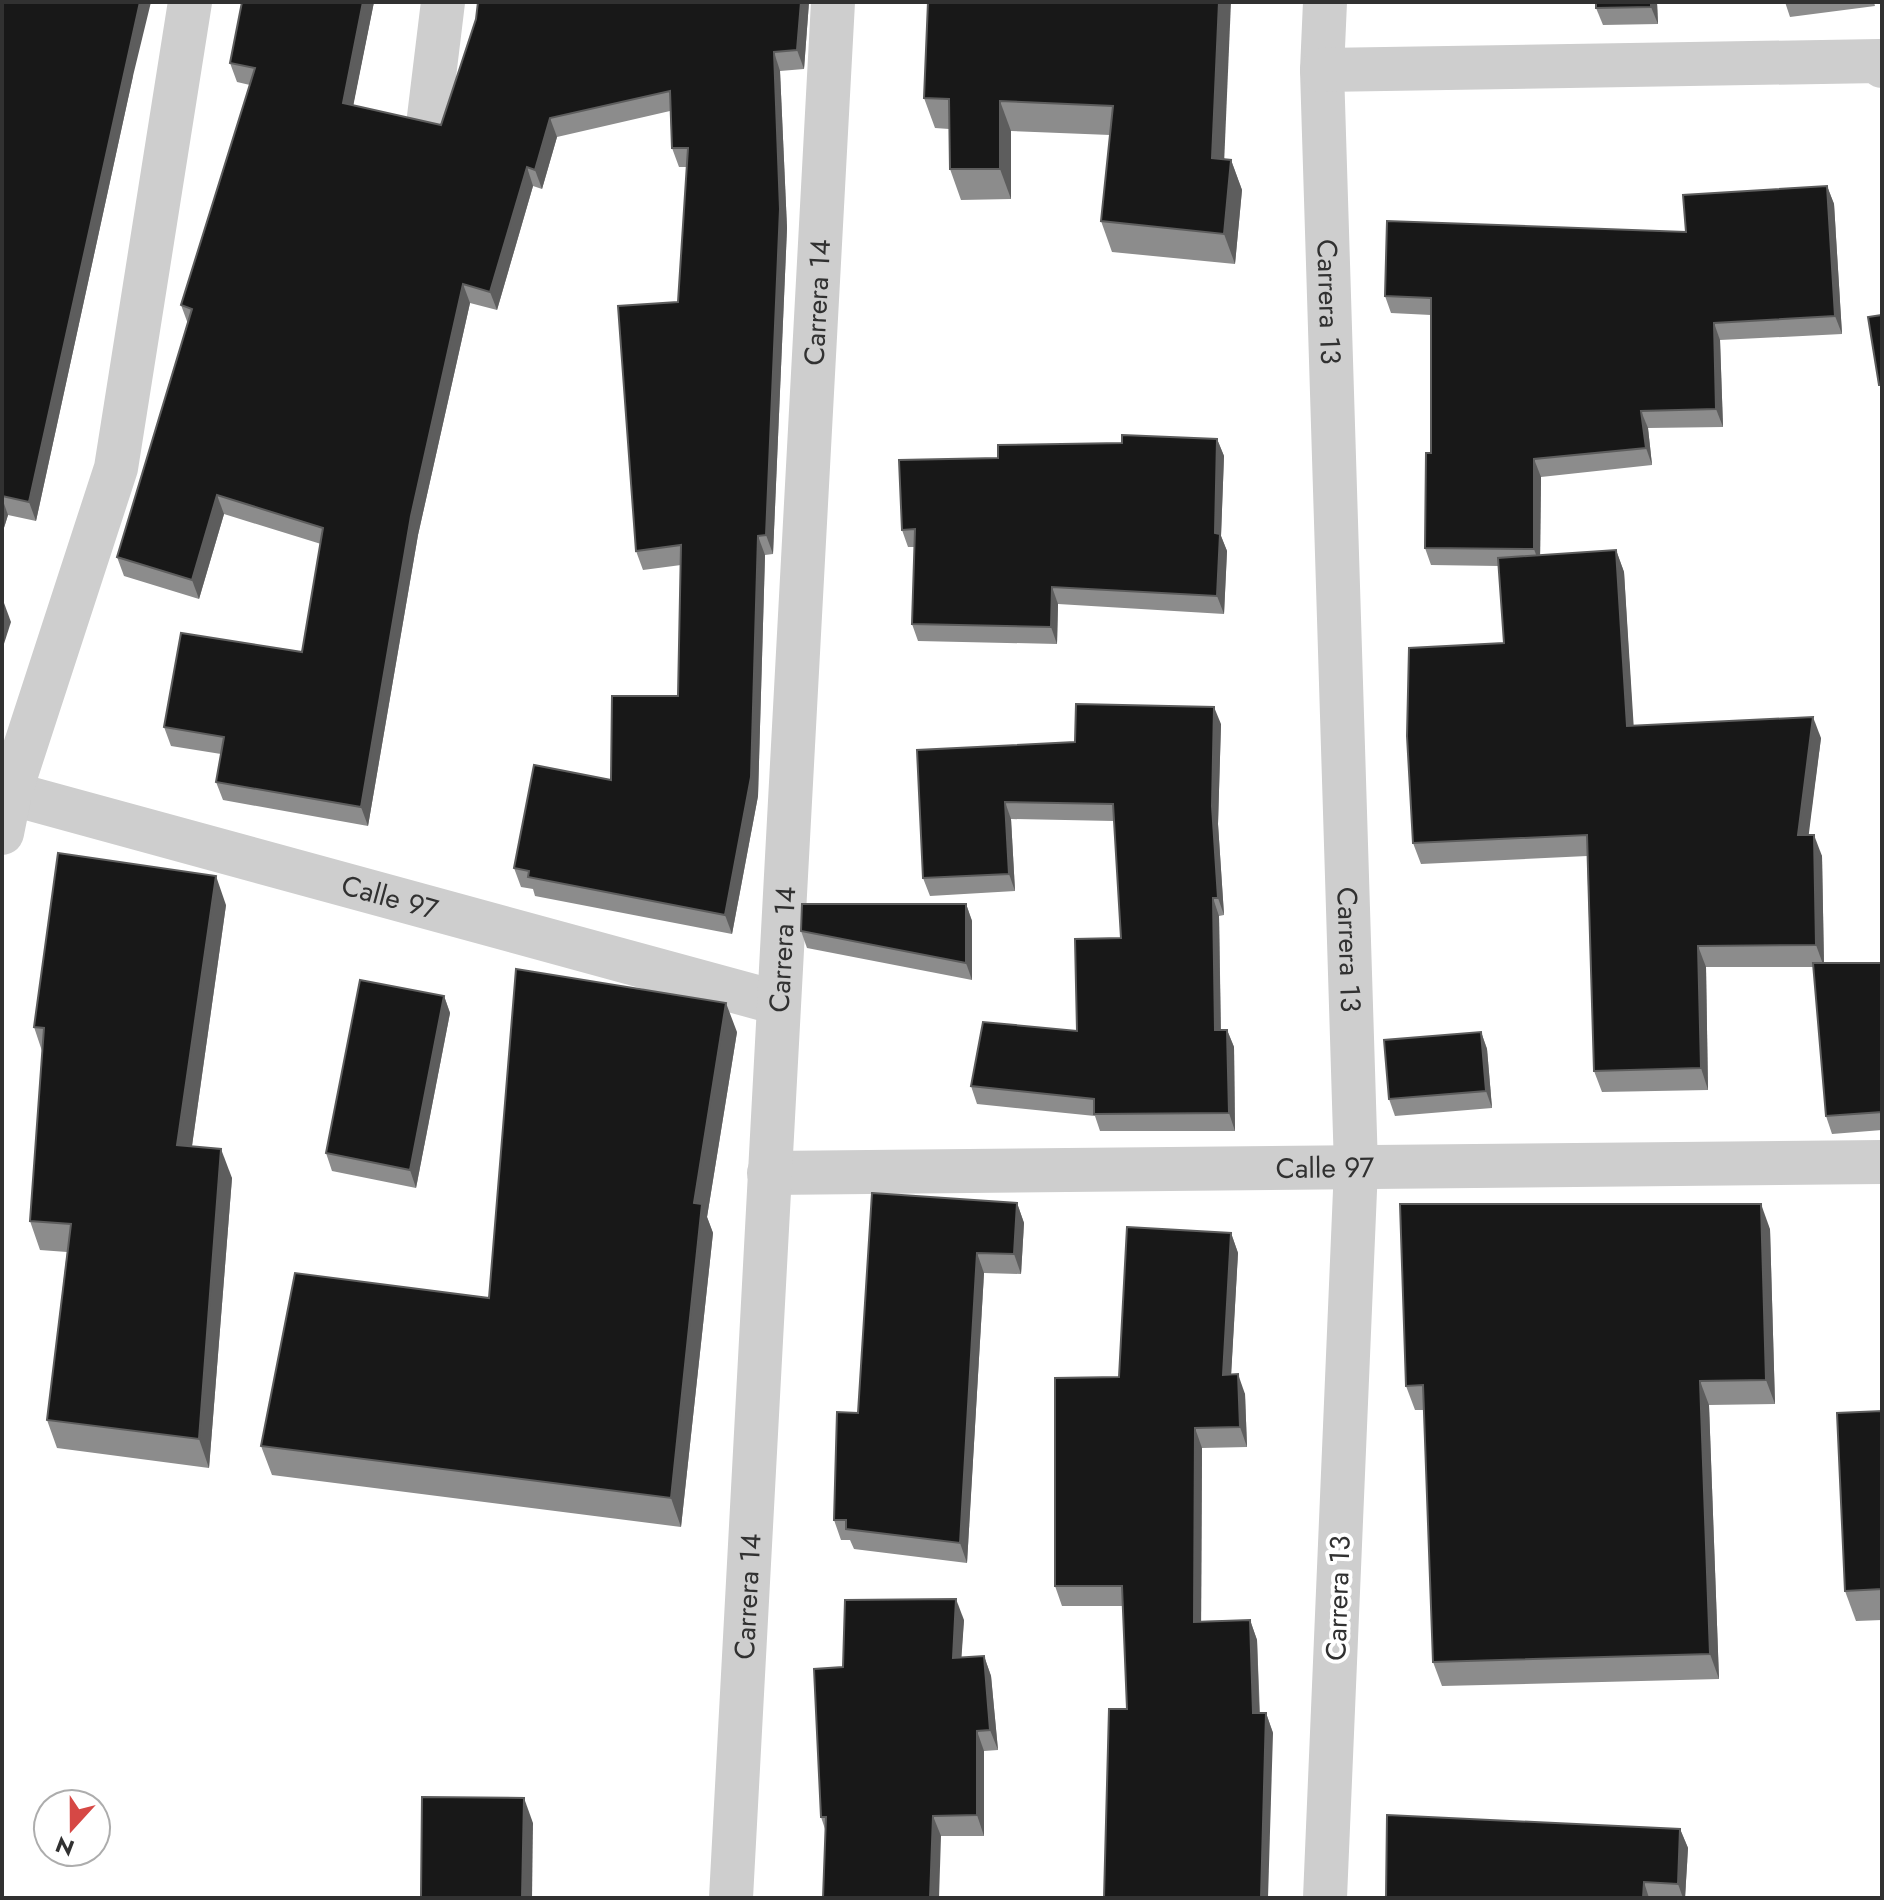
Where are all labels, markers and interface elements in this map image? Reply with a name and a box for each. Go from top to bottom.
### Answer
street label: Carrera 14 [793,238,841,366]
street label: Carrera 13 [1307,239,1352,365]
street label: Calle 97 [337,864,443,930]
street label: Carrera 14 [758,885,806,1014]
street label: Carrera 13 [1327,886,1372,1013]
street label: Calle 97 [1276,1147,1375,1188]
street label: Carrera 14 [723,1532,771,1661]
street label: Carrera 13 [1315,1535,1361,1661]
north arrow [32,1788,112,1868]
text: N [51,1829,79,1865]

